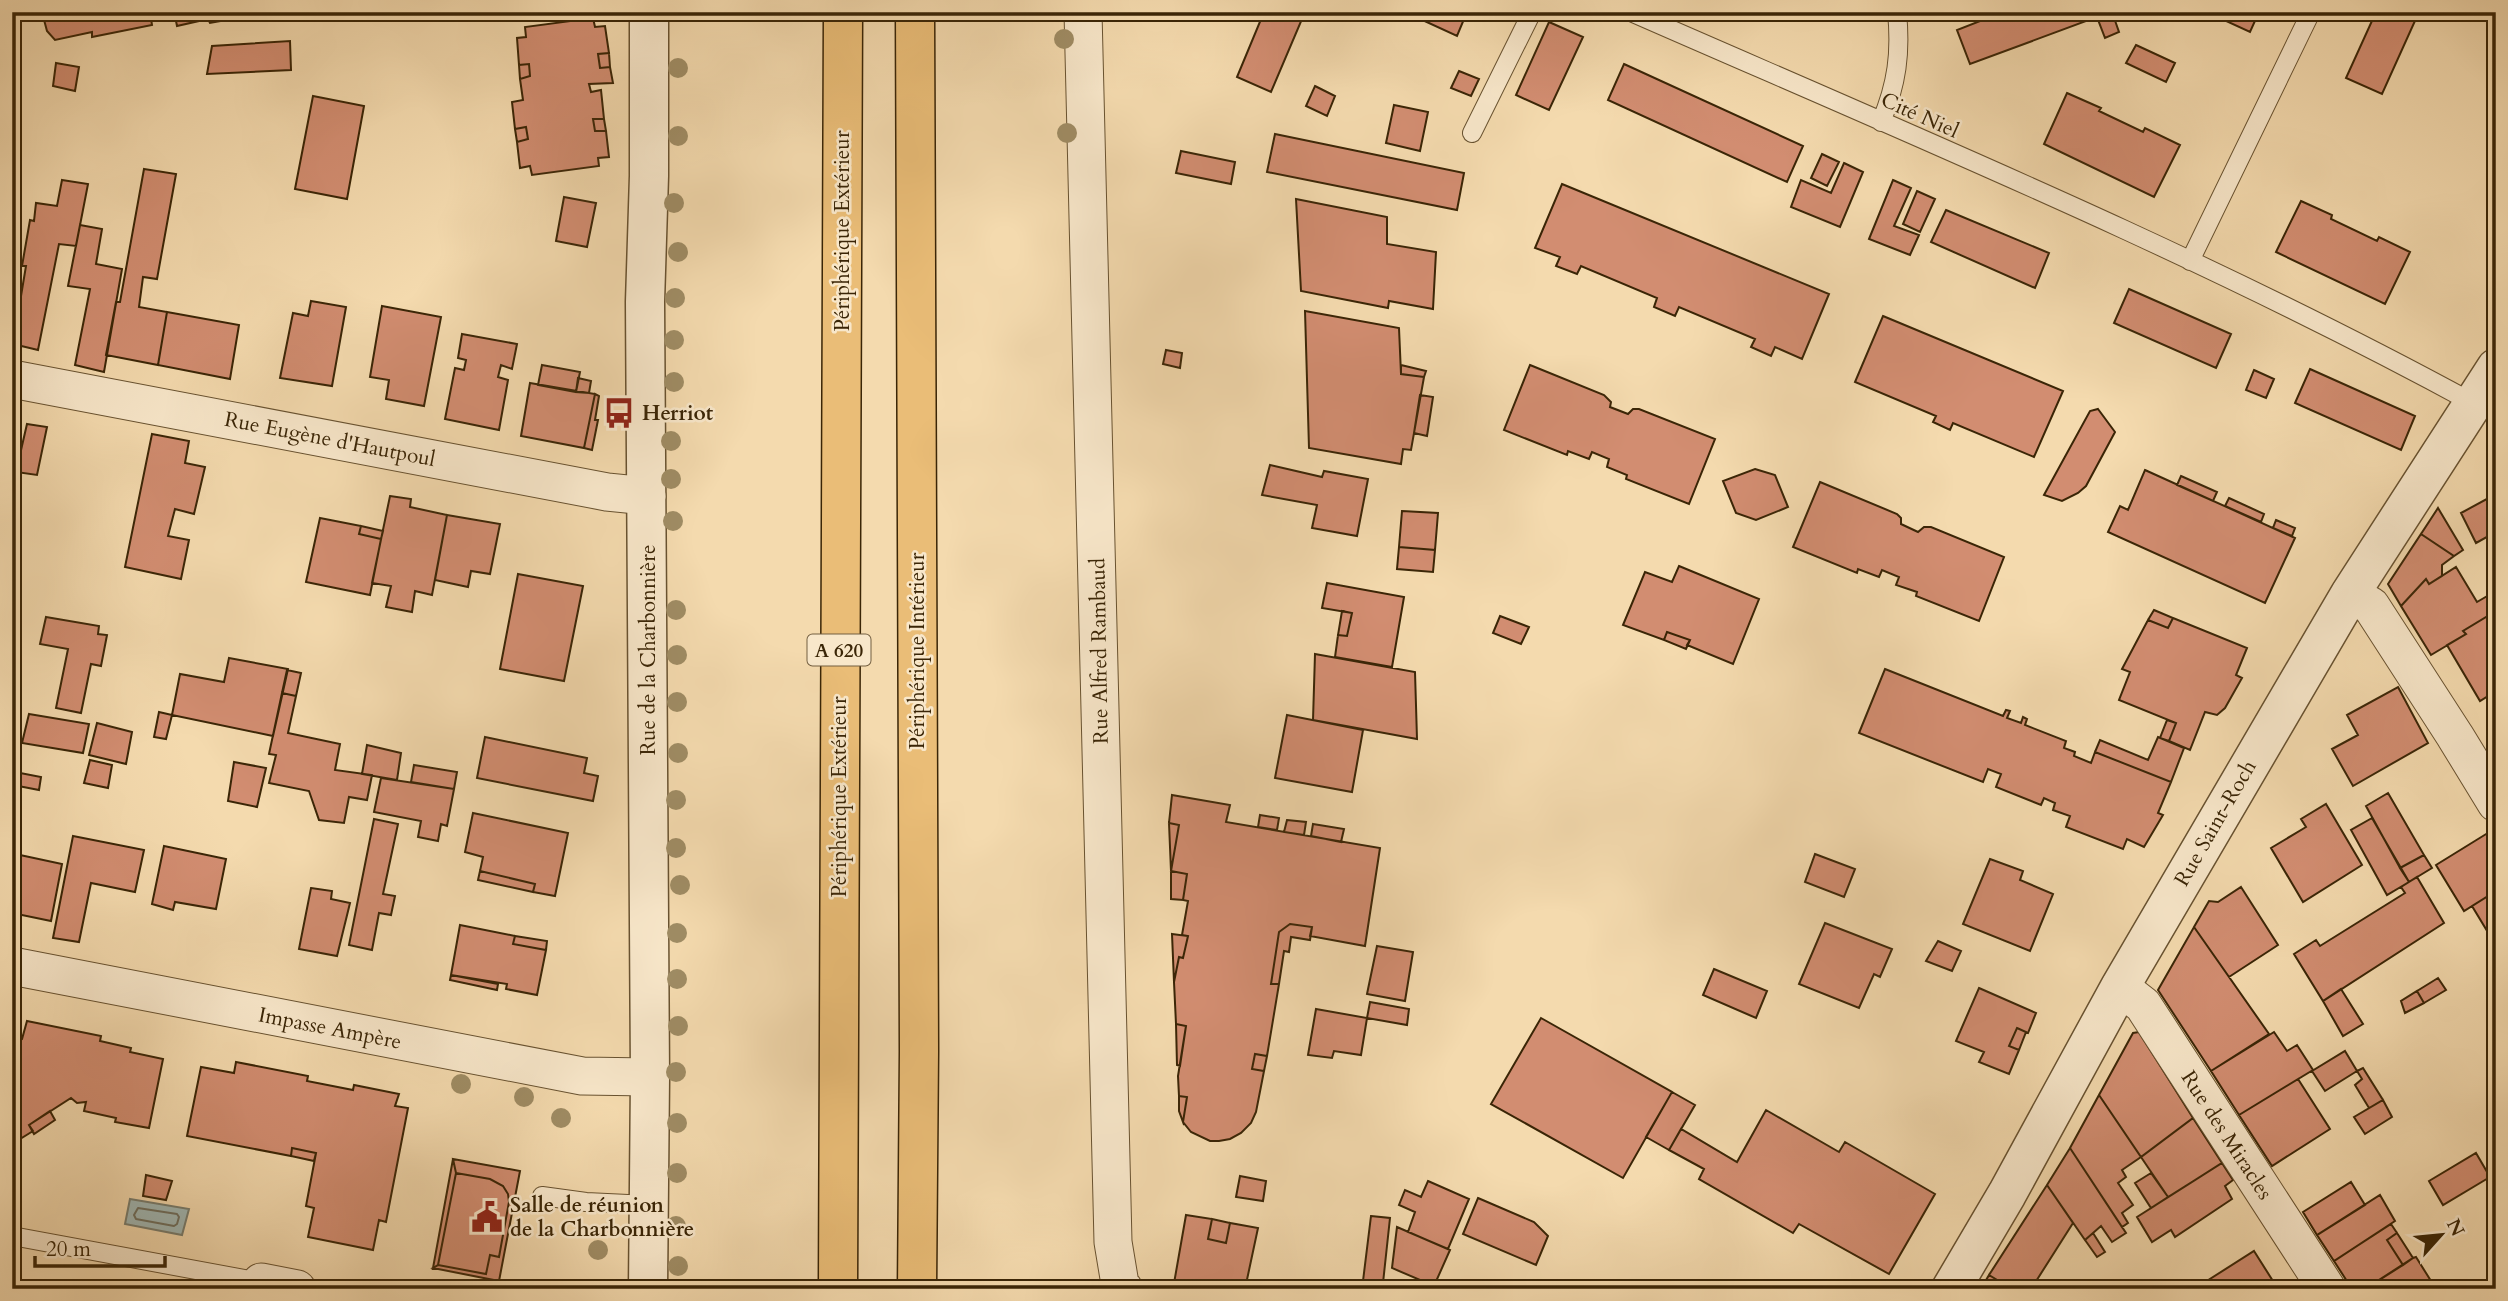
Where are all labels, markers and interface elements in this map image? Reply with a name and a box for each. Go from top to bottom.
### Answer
street label: Cité Niel [1876,85,1963,145]
street label: Périphérique Extérieur [828,130,857,332]
bus stop icon: Herriot [602,396,636,430]
place label: Herriot [642,399,714,428]
street label: Rue Eugène d'Hautpoul [222,405,438,474]
street label: Rue de la Charbonnière [634,544,663,756]
street label: Périphérique Intérieur [903,552,932,749]
street label: Rue Alfred Rambaud [1083,558,1116,744]
road number: A 620 [808,635,870,666]
street label: Périphérique Extérieur [825,696,854,898]
street label: Rue Saint-Roch [2167,754,2264,892]
street label: Impasse Ampère [256,1000,404,1057]
street label: Rue des Miracles [2174,1065,2279,1205]
place label: Salle de réunion de la Charbonnière [510,1191,694,1244]
public building icon: Salle de réunion de la Charbonnière [470,1200,504,1234]
north arrow [2406,1200,2476,1270]
text: N [2440,1214,2471,1241]
scale bar [35,1224,164,1268]
text: 20 m [46,1235,91,1264]

